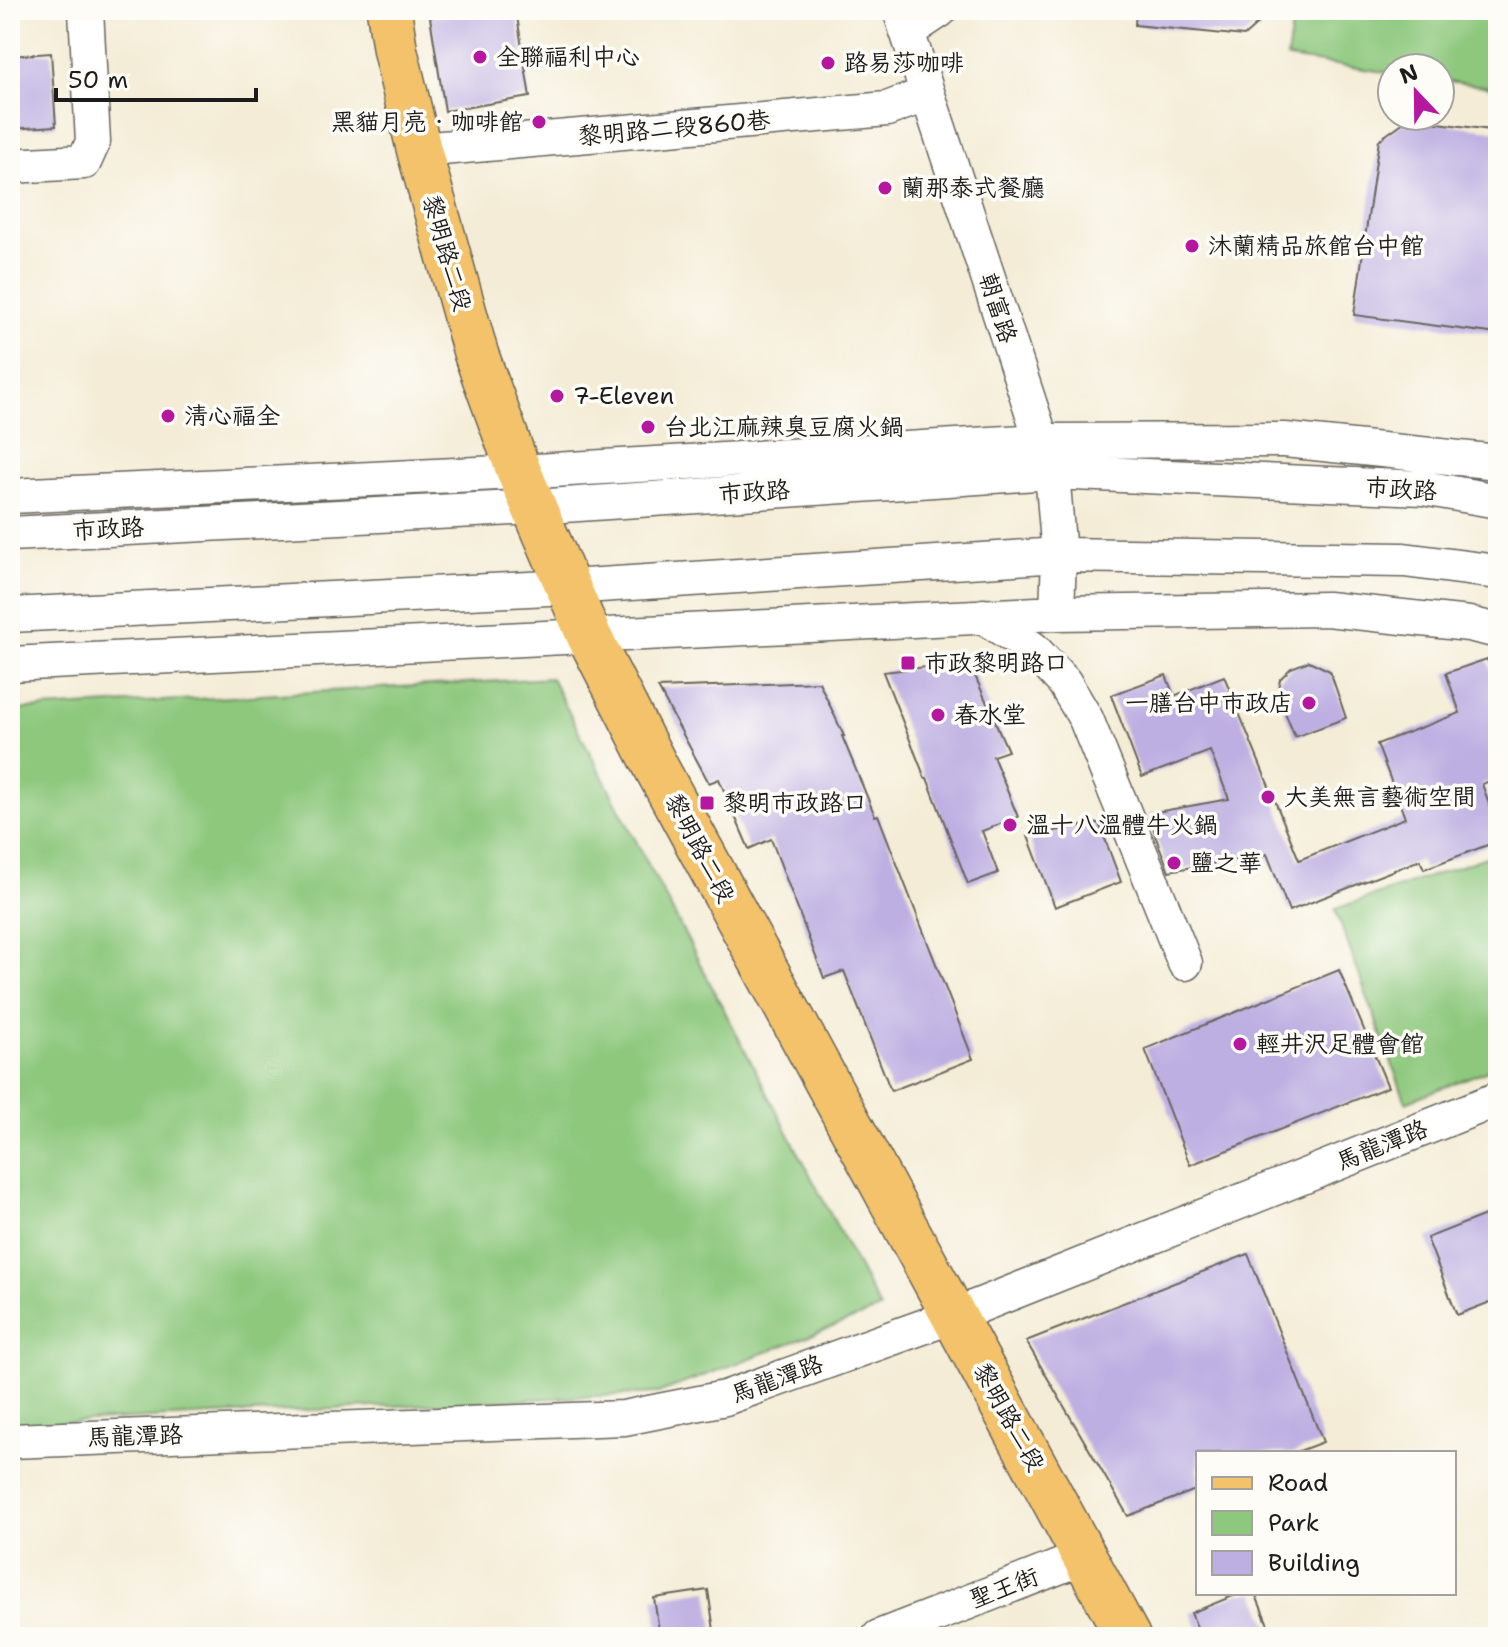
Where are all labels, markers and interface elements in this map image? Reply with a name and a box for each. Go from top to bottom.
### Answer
place label: 全聯福利中心 [496,41,640,73]
place label: 路易莎咖啡 [844,47,964,79]
marker: 全聯福利中心 [471,48,489,66]
scale bar [56,52,256,102]
north arrow [1376,52,1456,132]
marker: 路易莎咖啡 [819,54,837,72]
text: N [1395,57,1422,91]
text: 50 m [68,64,128,96]
street label: 黎明路二段860巷 [576,104,772,152]
place label: 黑貓月亮．咖啡館 [331,106,523,138]
marker: 黑貓月亮．咖啡館 [530,113,548,131]
place label: 蘭那泰式餐廳 [901,172,1045,204]
marker: 蘭那泰式餐廳 [876,179,894,197]
street label: 黎明路二段 [415,191,479,315]
place label: 沐蘭精品旅館台中館 [1208,230,1424,262]
marker: 沐蘭精品旅館台中館 [1183,237,1201,255]
street label: 朝富路 [972,269,1024,347]
place label: 7-Eleven [573,380,674,412]
marker: 7-Eleven [548,387,566,405]
place label: 清心福全 [184,400,280,432]
marker: 清心福全 [159,407,177,425]
place label: 台北江麻辣臭豆腐火鍋 [664,411,904,443]
marker: 台北江麻辣臭豆腐火鍋 [639,418,657,436]
street label: 市政路 [1364,471,1438,507]
street label: 市政路 [717,474,791,510]
street label: 市政路 [71,511,145,547]
place label: 市政黎明路口 [924,647,1068,679]
marker: 市政黎明路口 [899,654,917,672]
place label: 一膳台中市政店 [1125,687,1293,719]
marker: 一膳台中市政店 [1300,694,1318,712]
place label: 春水堂 [954,699,1026,731]
marker: 春水堂 [929,706,947,724]
place label: 大美無言藝術空間 [1284,781,1476,813]
place label: 黎明市政路口 [723,787,867,819]
street label: 黎明路二段 [658,788,742,908]
marker: 大美無言藝術空間 [1259,788,1277,806]
marker: 黎明市政路口 [698,794,716,812]
place label: 溫十八溫體牛火鍋 [1026,809,1218,841]
marker: 溫十八溫體牛火鍋 [1001,816,1019,834]
place label: 鹽之華 [1190,847,1262,879]
marker: 鹽之華 [1165,854,1183,872]
place label: 輕井沢足體會館 [1256,1028,1424,1060]
marker: 輕井沢足體會館 [1231,1035,1249,1053]
street label: 馬龍潭路 [1332,1112,1432,1178]
street label: 馬龍潭路 [726,1348,828,1410]
street label: 黎明路二段 [966,1357,1052,1477]
street label: 馬龍潭路 [86,1418,184,1454]
legend [1196,1451,1456,1595]
text: Road [1268,1467,1328,1499]
text: Park [1268,1507,1320,1539]
text: Building [1268,1547,1360,1579]
street label: 聖王街 [965,1560,1043,1616]

